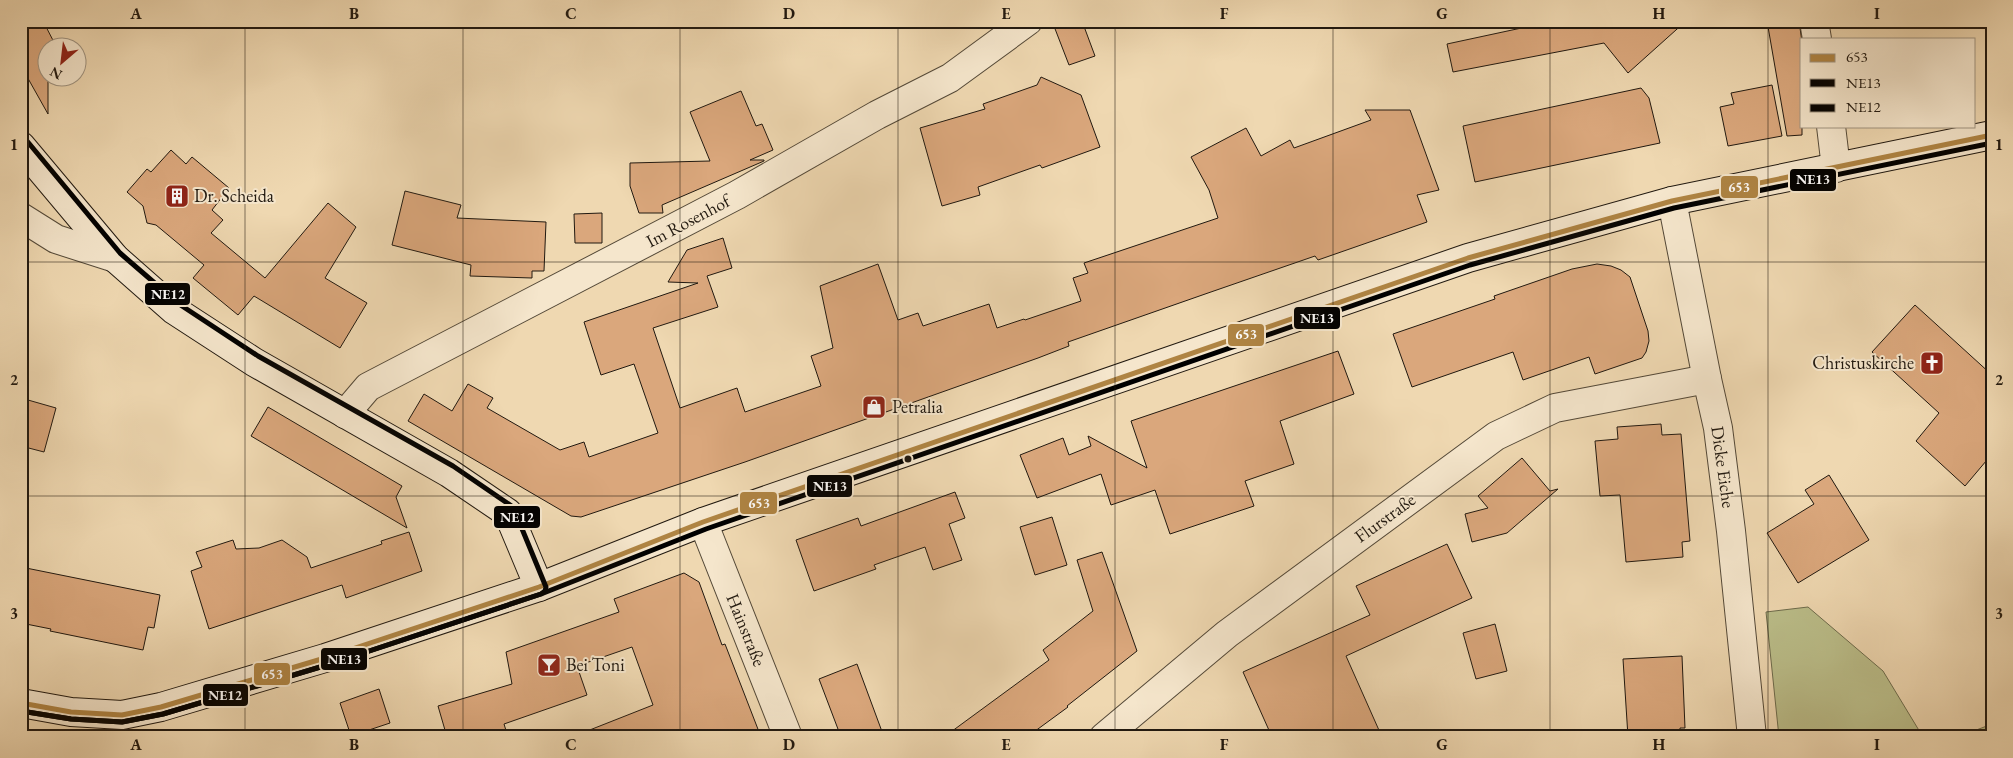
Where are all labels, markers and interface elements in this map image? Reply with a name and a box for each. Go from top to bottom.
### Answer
text: A [129,3,142,24]
text: B [349,3,359,24]
text: C [565,3,577,24]
text: D [783,3,795,24]
text: E [1001,3,1011,24]
text: F [1220,3,1229,24]
text: G [1436,3,1448,24]
text: H [1653,3,1666,24]
text: I [1874,3,1880,24]
north arrow [38,38,88,88]
legend [1800,38,1976,128]
text: 653 [1846,47,1868,66]
text: N [46,63,65,84]
text: NE13 [1846,73,1881,92]
text: NE12 [1846,97,1882,116]
text: 1 [10,134,18,155]
text: 1 [1995,134,2003,155]
line badge: NE13 [1789,168,1837,192]
text: NE13 [1796,170,1830,188]
line badge: 653 [1720,175,1759,199]
text: 653 [1728,178,1750,196]
building icon: Dr. Scheida [164,183,190,209]
place label: Dr. Scheida [194,184,275,207]
street label: Im Rosenhof [642,188,736,252]
line badge: NE12 [144,282,191,306]
text: NE12 [151,285,186,303]
line badge: NE13 [1293,306,1341,330]
text: NE13 [1300,309,1334,327]
line badge: 653 [1227,323,1265,347]
text: 653 [1235,325,1257,343]
church icon: Christuskirche [1919,350,1945,376]
place label: Christuskirche [1812,351,1914,374]
text: 2 [10,369,19,390]
text: 2 [1995,369,2004,390]
shop icon: Petralia [861,394,887,420]
place label: Petralia [892,395,944,418]
street label: Dicke Eiche [1706,424,1741,509]
unlabelled marker [903,454,913,464]
line badge: NE13 [806,474,853,498]
text: NE13 [813,477,847,495]
street label: Flurstraße [1350,488,1420,547]
line badge: 653 [739,491,778,515]
text: 653 [748,494,770,512]
line badge: NE12 [493,505,541,529]
text: NE12 [500,508,535,526]
street label: Hainstraße [721,590,771,670]
text: 3 [10,603,18,624]
text: 3 [1995,603,2003,624]
line badge: NE13 [320,647,368,671]
text: NE13 [327,650,361,668]
bar icon: Bei Toni [536,652,562,678]
place label: Bei Toni [566,653,625,676]
line badge: 653 [253,662,291,686]
text: 653 [261,665,283,683]
line badge: NE12 [202,683,249,707]
text: NE12 [208,686,243,704]
text: A [129,734,142,755]
text: B [349,734,359,755]
text: C [565,734,577,755]
text: D [783,734,795,755]
text: E [1001,734,1011,755]
text: F [1220,734,1229,755]
text: G [1436,734,1448,755]
text: H [1653,734,1666,755]
text: I [1874,734,1880,755]

